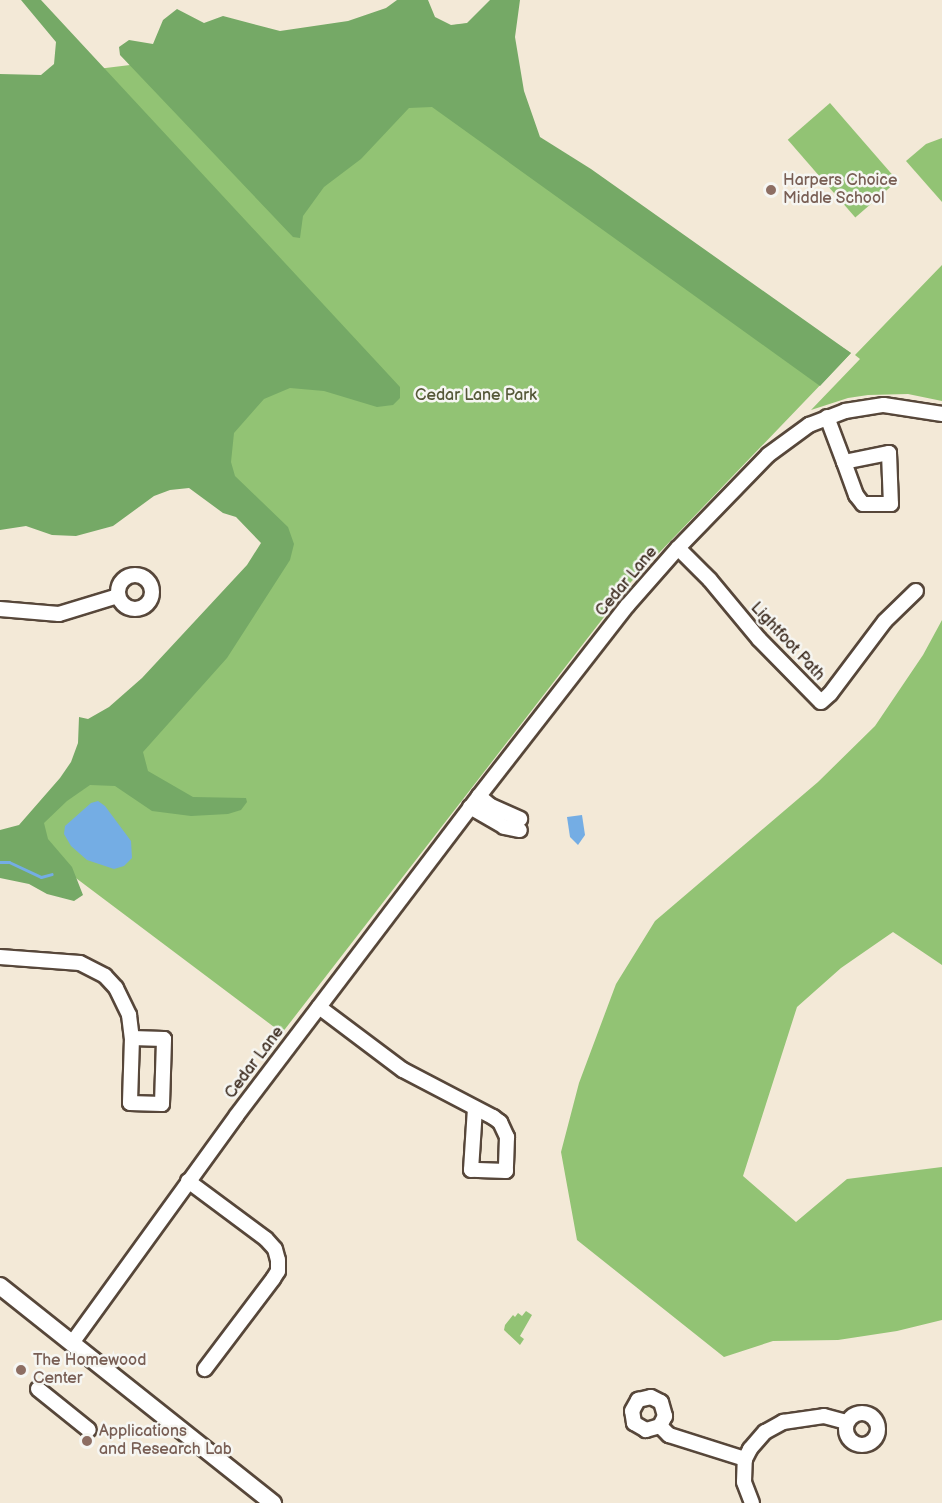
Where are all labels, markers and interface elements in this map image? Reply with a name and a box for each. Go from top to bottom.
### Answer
place label: Harpers Choice Middle School [783,171,897,209]
marker: Harpers Choice Middle School [764,183,778,197]
park label: Cedar Lane Park [415,386,537,406]
street label: Cedar Lane [592,543,662,621]
street label: Lightfoot Path [746,599,828,685]
street label: Cedar Lane [222,1023,288,1103]
place label: The Homewood Center [33,1351,146,1389]
marker: The Homewood Center [14,1363,28,1377]
place label: Applications and Research Lab [99,1422,232,1460]
marker: Applications and Research Lab [80,1434,94,1448]

